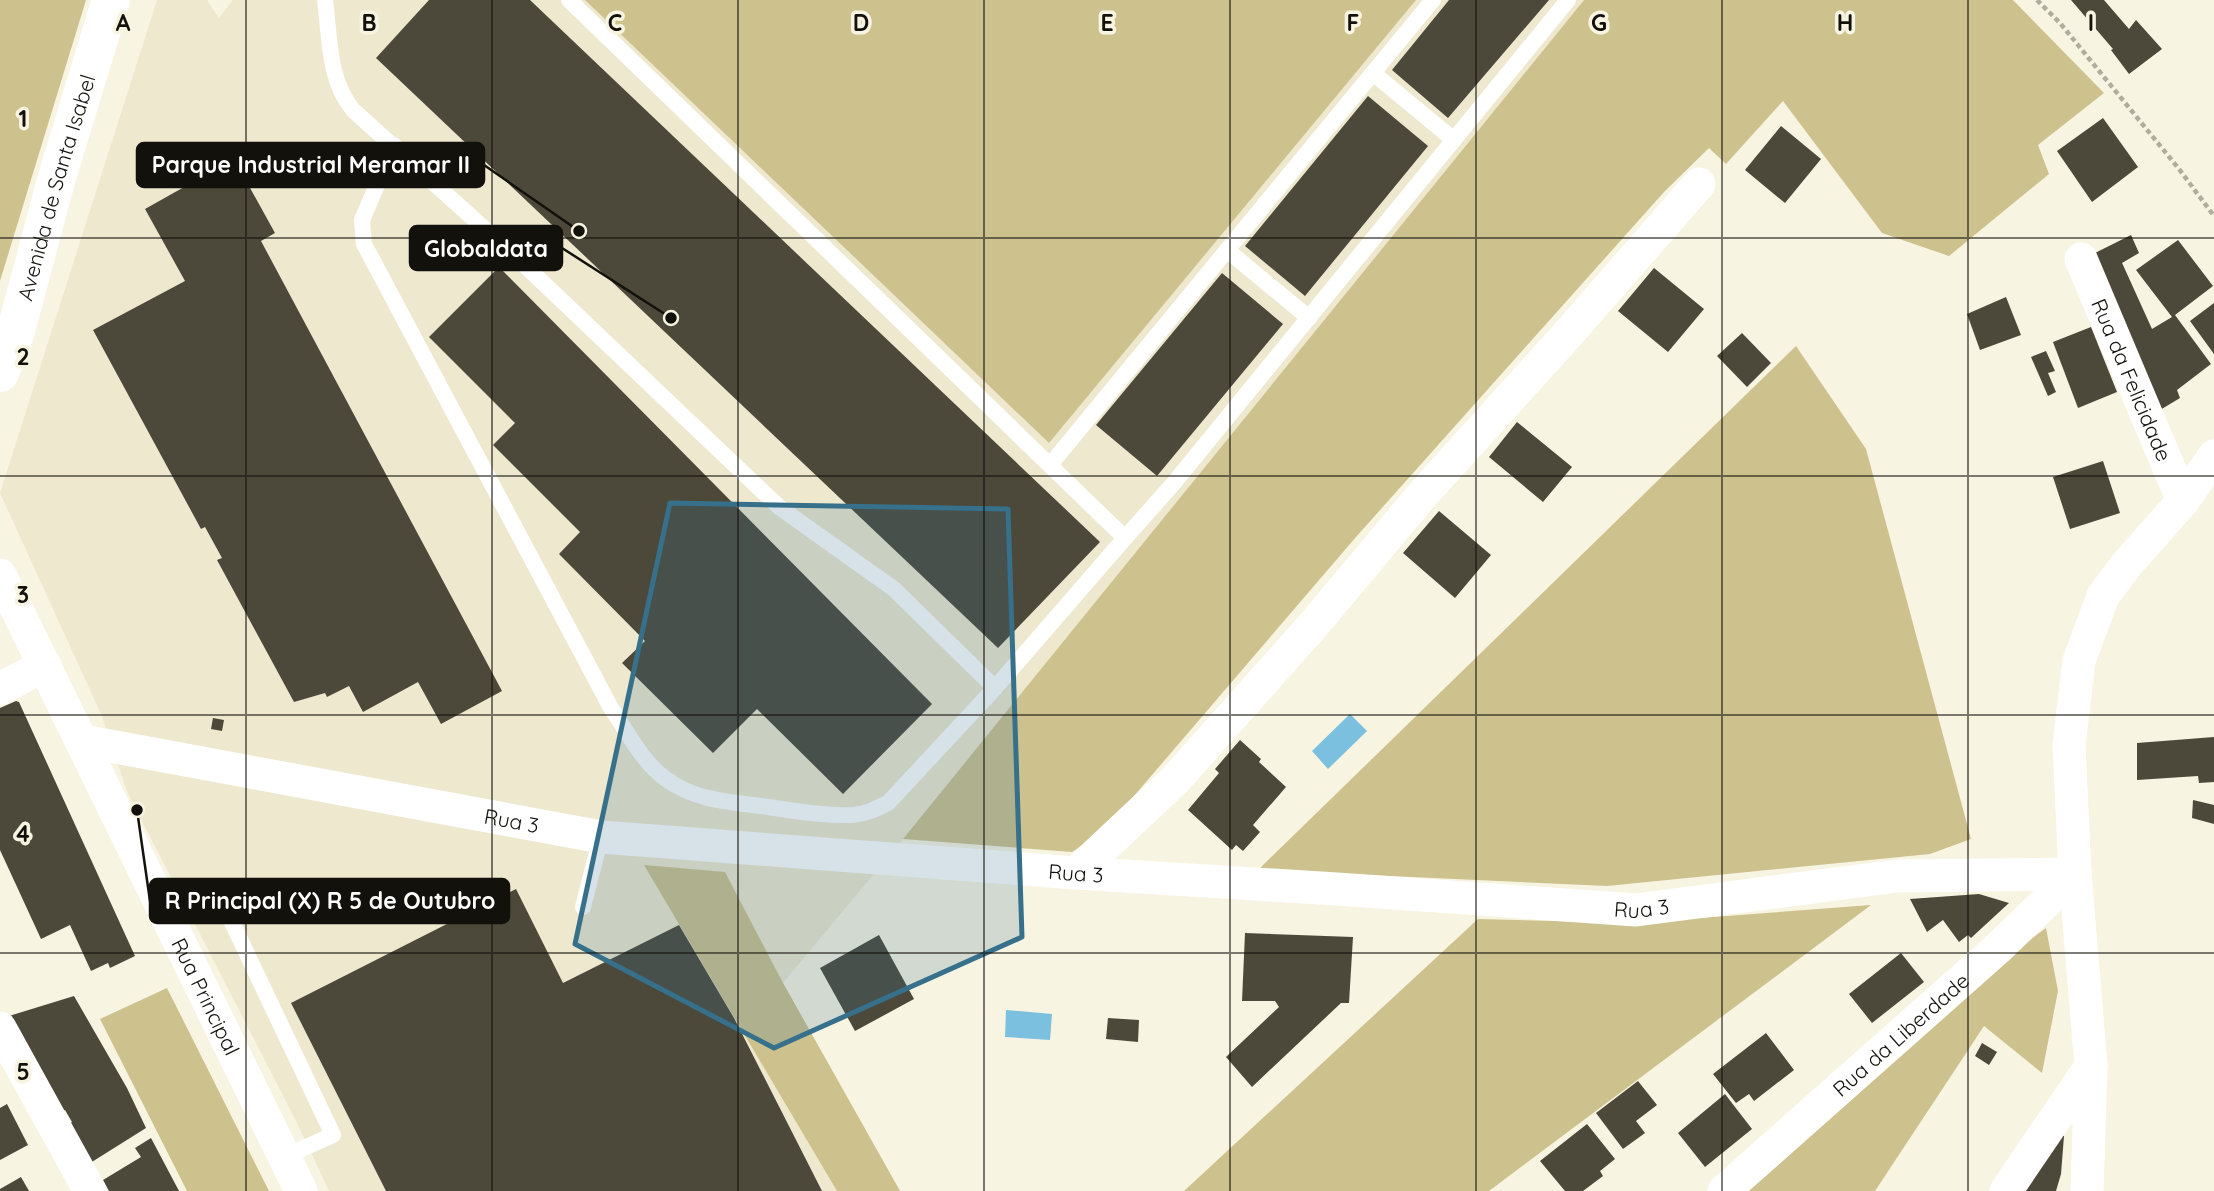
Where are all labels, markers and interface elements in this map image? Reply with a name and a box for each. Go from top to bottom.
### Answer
text: A [116,8,131,37]
text: B [361,8,377,37]
text: C [608,8,622,37]
text: D [853,8,869,37]
text: E [1100,8,1114,37]
text: F [1347,8,1359,37]
text: G [1591,8,1607,37]
text: H [1837,8,1853,37]
text: I [2088,8,2094,37]
street label: Avenida de Santa Isabel [12,71,101,303]
text: 1 [19,104,27,133]
callout: Parque Industrial Meramar II [137,143,484,187]
text: Parque Industrial Meramar II [152,150,470,179]
callout: Globaldata [410,226,562,270]
text: Globaldata [424,234,548,263]
street label: Rua da Felicidade [2086,295,2178,465]
text: 2 [16,342,30,371]
text: 3 [17,580,29,609]
street label: Rua 3 [482,803,541,838]
text: 4 [16,819,30,848]
street label: Rua 3 [1047,858,1104,888]
callout: R Principal (X) R 5 de Outubro [150,879,509,923]
text: R Principal (X) R 5 de Outubro [165,886,495,915]
street label: Rua 3 [1613,893,1671,923]
street label: Rua Principal [166,934,246,1059]
street label: Rua da Liberdade [1827,967,1974,1102]
text: 5 [16,1057,30,1086]

